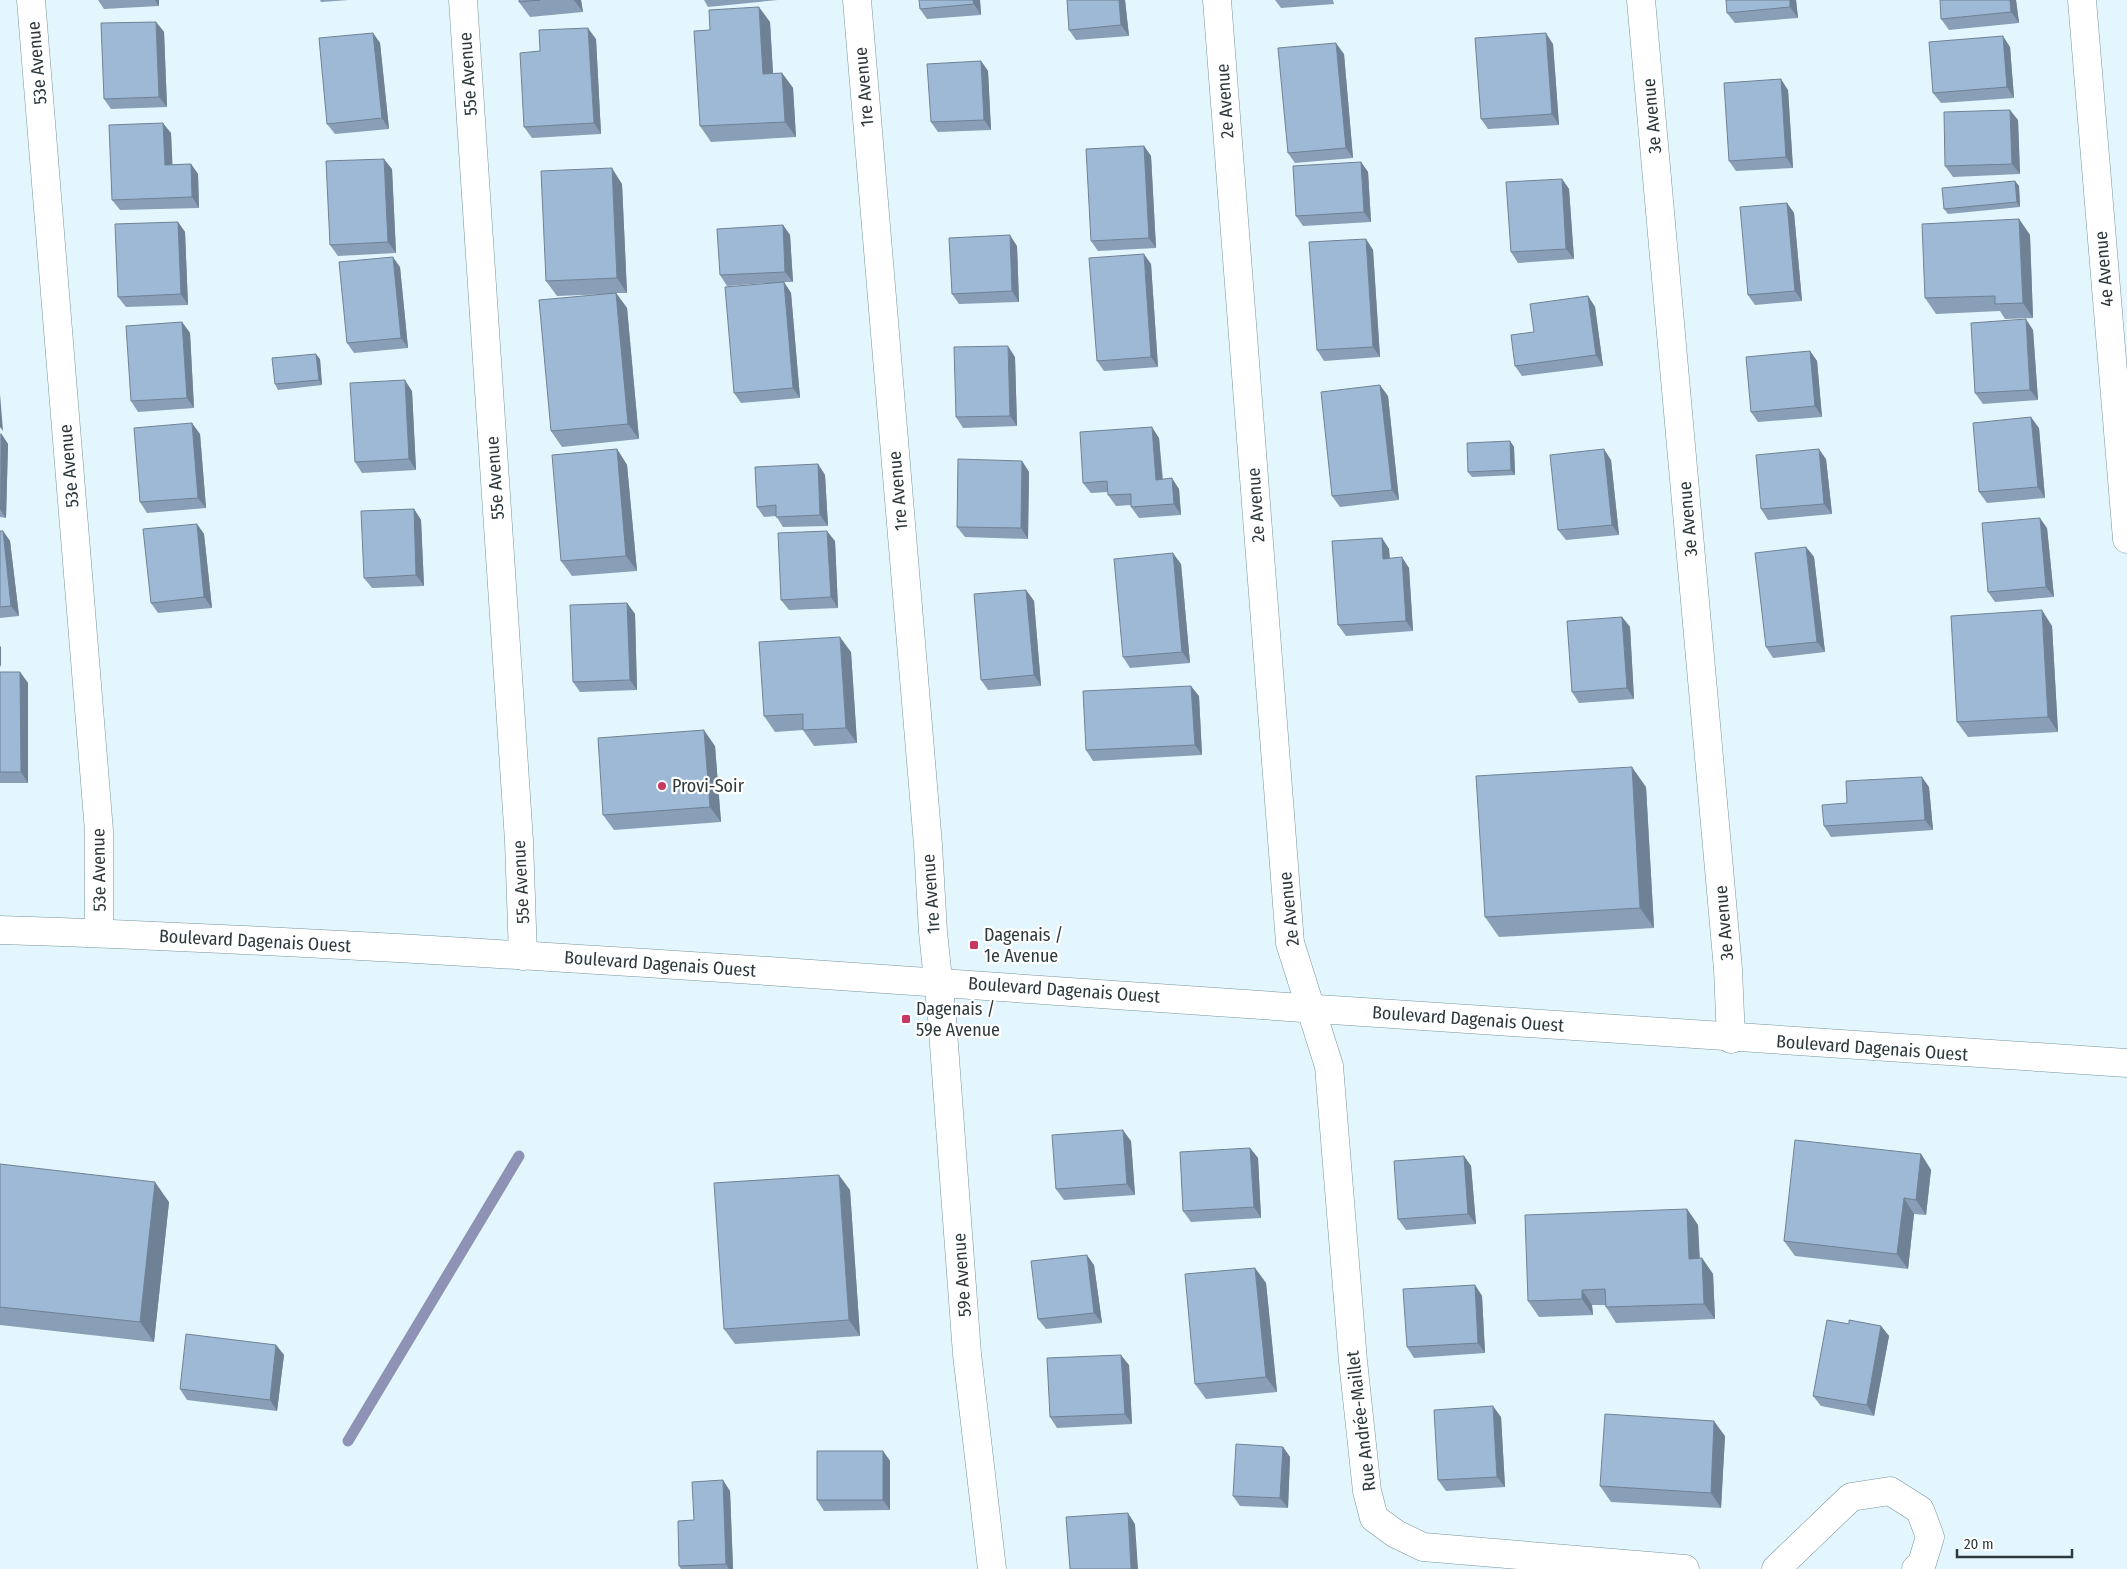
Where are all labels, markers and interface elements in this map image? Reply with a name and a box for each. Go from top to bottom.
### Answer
street label: 53e Avenue [22,20,52,106]
street label: 55e Avenue [454,31,482,116]
street label: 1re Avenue [850,46,878,128]
street label: 2e Avenue [1211,63,1239,139]
street label: 3e Avenue [1638,77,1666,154]
street label: 4e Avenue [2090,230,2118,308]
street label: 53e Avenue [54,423,84,509]
street label: 55e Avenue [481,435,509,520]
street label: 1re Avenue [884,450,912,532]
street label: 2e Avenue [1242,467,1270,543]
street label: 3e Avenue [1674,480,1702,557]
place label: Provi-Soir [672,775,745,797]
marker: Provi-Soir [656,780,668,792]
street label: 53e Avenue [87,828,111,912]
street label: 55e Avenue [508,840,534,924]
street label: 1re Avenue [917,853,945,935]
street label: 2e Avenue [1274,871,1304,947]
street label: 3e Avenue [1710,884,1738,961]
place label: Dagenais / 1e Avenue [984,924,1063,967]
street label: Boulevard Dagenais Ouest [158,925,352,957]
marker: Dagenais / 1e Avenue [968,939,980,951]
street label: Boulevard Dagenais Ouest [563,946,757,982]
street label: Boulevard Dagenais Ouest [967,972,1161,1008]
place label: Dagenais / 59e Avenue [916,998,1000,1041]
street label: Boulevard Dagenais Ouest [1371,1001,1565,1037]
marker: Dagenais / 59e Avenue [900,1013,912,1025]
street label: Boulevard Dagenais Ouest [1775,1030,1969,1066]
street label: 59e Avenue [948,1232,976,1318]
street label: Rue Andrée-Maillet [1341,1349,1381,1493]
scale bar [1957,1526,2072,1558]
text: 20 m [1964,1535,1994,1553]

